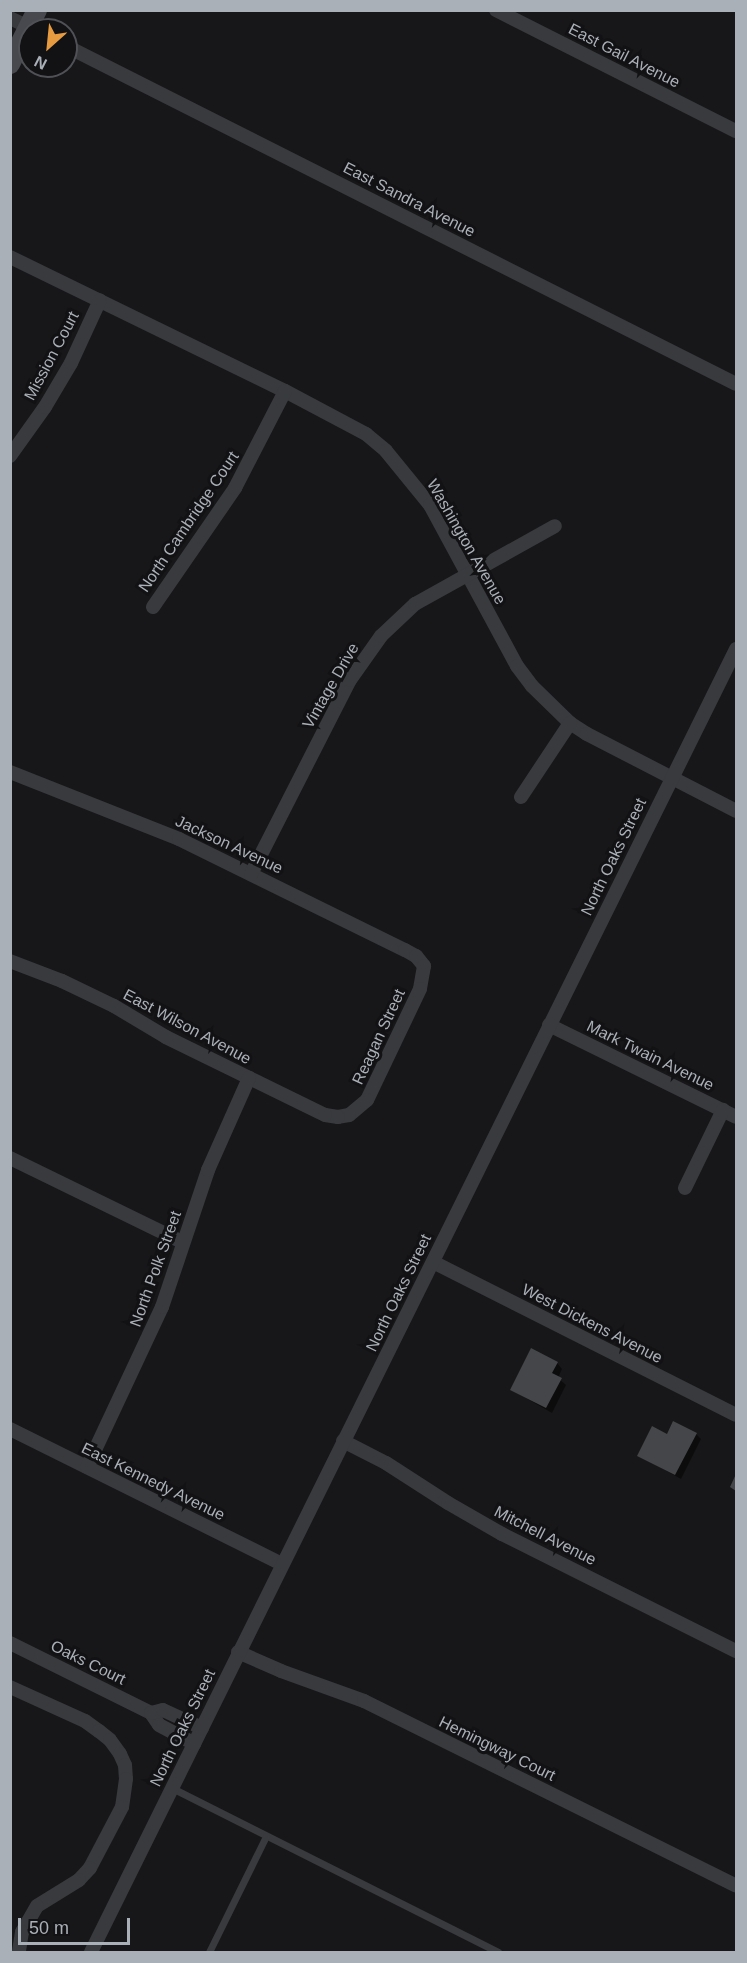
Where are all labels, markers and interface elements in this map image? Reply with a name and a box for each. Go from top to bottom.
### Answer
north arrow [18,18,78,78]
street label: East Gail Avenue [565,19,683,93]
text: N [31,53,50,73]
street label: East Sandra Avenue [339,158,479,242]
street label: Mission Court [21,308,83,404]
street label: North Cambridge Court [135,448,243,596]
street label: Washington Avenue [422,476,510,608]
street label: Vintage Drive [299,640,363,732]
street label: North Oaks Street [577,795,651,919]
street label: Jackson Avenue [172,812,286,878]
street label: East Wilson Avenue [119,985,255,1069]
street label: Reagan Street [348,986,410,1088]
street label: Mark Twain Avenue [583,1017,717,1095]
street label: North Polk Street [126,1208,186,1330]
street label: North Oaks Street [362,1231,436,1355]
street label: West Dickens Avenue [518,1280,666,1368]
street label: East Kennedy Avenue [78,1439,228,1525]
street label: Mitchell Avenue [490,1502,600,1570]
street label: Oaks Court [47,1637,129,1689]
street label: North Oaks Street [146,1666,220,1790]
street label: Hemingway Court [436,1713,558,1785]
scale bar [21,1906,134,1944]
text: 50 m [29,1918,69,1938]

